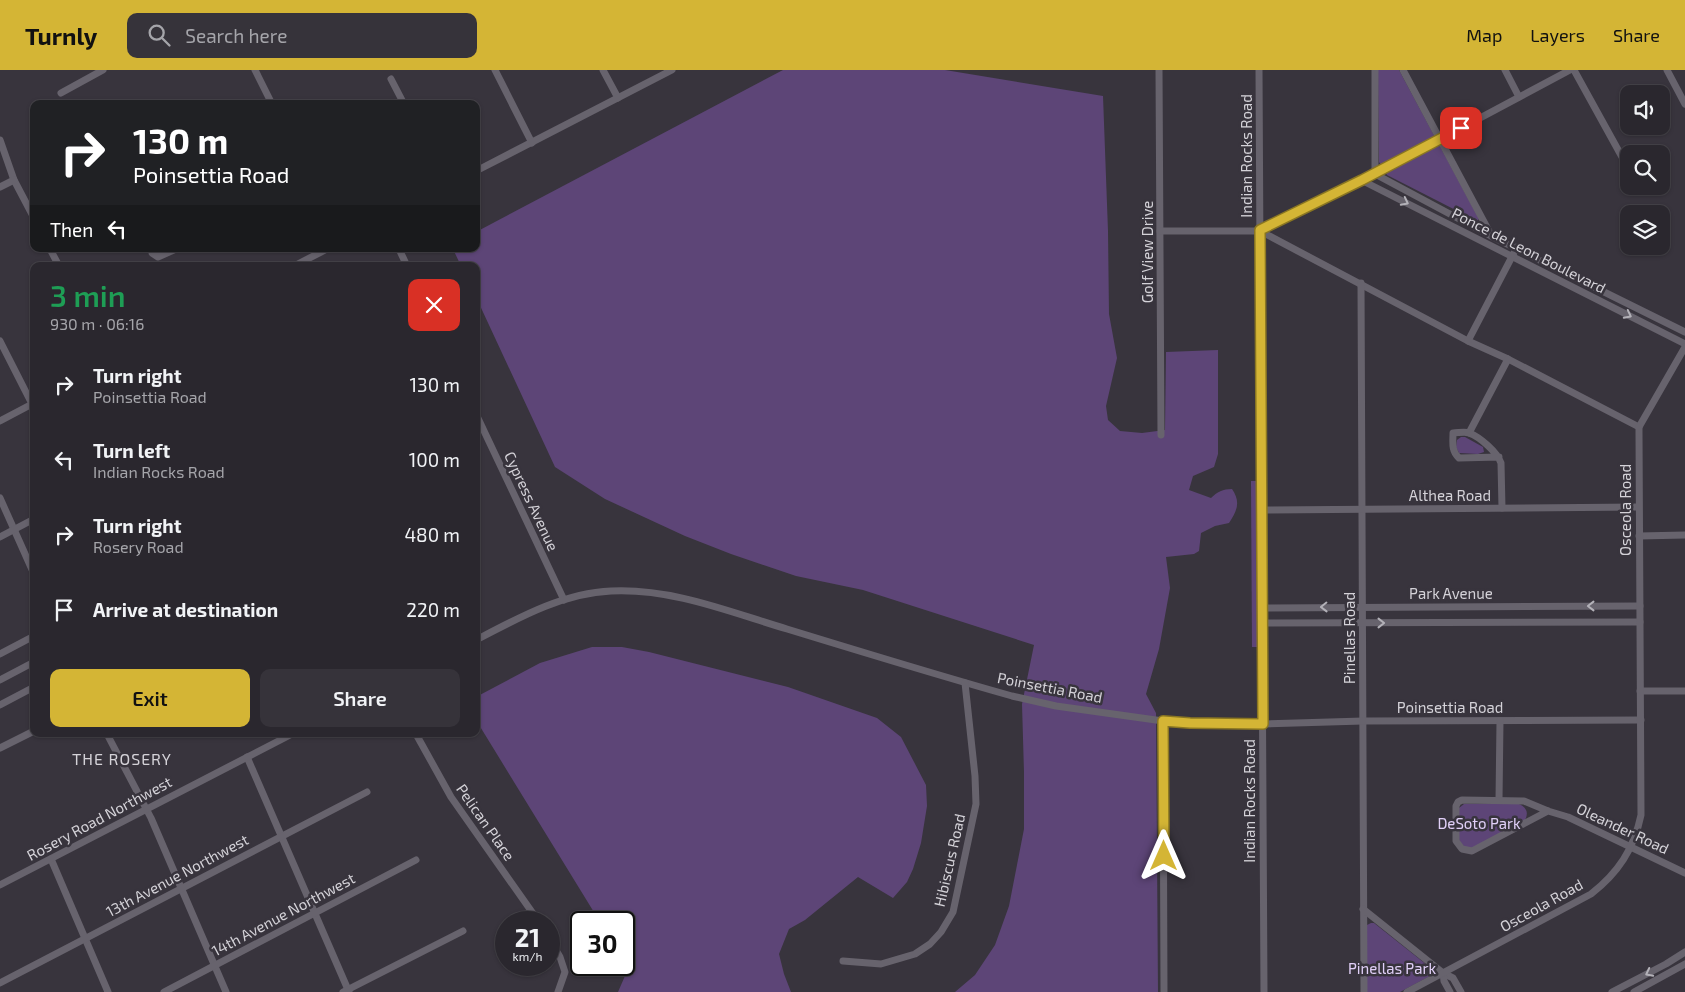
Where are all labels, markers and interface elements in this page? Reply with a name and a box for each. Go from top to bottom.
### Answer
search box [127,13,477,58]
text: Turnly [25,21,97,50]
icon: search [145,21,173,49]
text: Search here [185,24,287,47]
text: Map [1466,24,1502,46]
text: Layers [1530,24,1585,46]
text: Share [1613,24,1660,46]
map controls [1620,85,1670,255]
button: sound [1620,85,1670,135]
street label: Indian Rocks Road [1237,94,1255,218]
pin [1440,107,1482,149]
icon: arrive [1447,114,1475,142]
text: 130 m [133,119,228,161]
icon: right [50,120,115,185]
button: search [1620,145,1670,195]
text: Poinsettia Road [133,161,289,187]
one-way arrow [1400,196,1409,206]
street label: Golf View Drive [1138,201,1156,303]
street label: Ponce de Leon Boulevard [1449,203,1609,297]
button: layers [1620,205,1670,255]
icon: left [103,215,131,243]
text: Then [50,218,93,241]
text: 3 min [50,277,126,313]
button: close [408,279,460,331]
one-way arrow [1623,309,1632,319]
text: 930 m · 06:16 [50,314,144,333]
text: Turn right [93,364,181,387]
icon: right [50,371,78,399]
text: 130 m [410,373,460,396]
text: Poinsettia Road [93,387,207,406]
text: Turn left [93,439,170,462]
icon: left [50,446,78,474]
text: 100 m [409,448,460,471]
street label: Cypress Avenue [501,449,563,553]
text: Indian Rocks Road [93,462,225,481]
street label: Osceola Road [1616,464,1634,556]
street label: Althea Road [1409,486,1491,504]
text: Turn right [93,514,181,537]
icon: right [50,521,78,549]
text: 480 m [404,523,460,546]
text: Rosery Road [93,537,184,556]
street label: Park Avenue [1409,584,1493,602]
street label: Pinellas Road [1340,592,1358,684]
icon: arrive [50,596,78,624]
text: Arrive at destination [93,598,278,621]
text: 220 m [406,598,460,621]
one-way arrow [1587,601,1594,611]
one-way arrow [1319,602,1327,612]
one-way arrow [1378,618,1385,628]
street label: Poinsettia Road [996,668,1104,706]
button: Exit [50,669,250,727]
button: Share [260,669,460,727]
street label: Poinsettia Road [1397,698,1503,716]
street label: Indian Rocks Road [1240,739,1258,863]
district label: THE ROSERY [72,749,172,768]
street label: Rosery Road Northwest [23,772,175,864]
street label: Pelican Place [453,780,519,864]
street label: Oleander Road [1574,799,1672,857]
street label: Hibiscus Road [930,812,968,908]
park label: DeSoto Park [1437,814,1521,832]
position arrow [1137,829,1189,881]
street label: 13th Avenue Northwest [103,830,251,920]
street label: 14th Avenue Northwest [208,868,358,959]
street label: Osceola Road [1496,875,1586,935]
speed limit sign: 30 [570,911,635,976]
text: 21 [515,922,540,952]
text: km/h [513,949,542,963]
park label: Pinellas Park [1348,959,1436,977]
one-way arrow [1645,967,1654,977]

